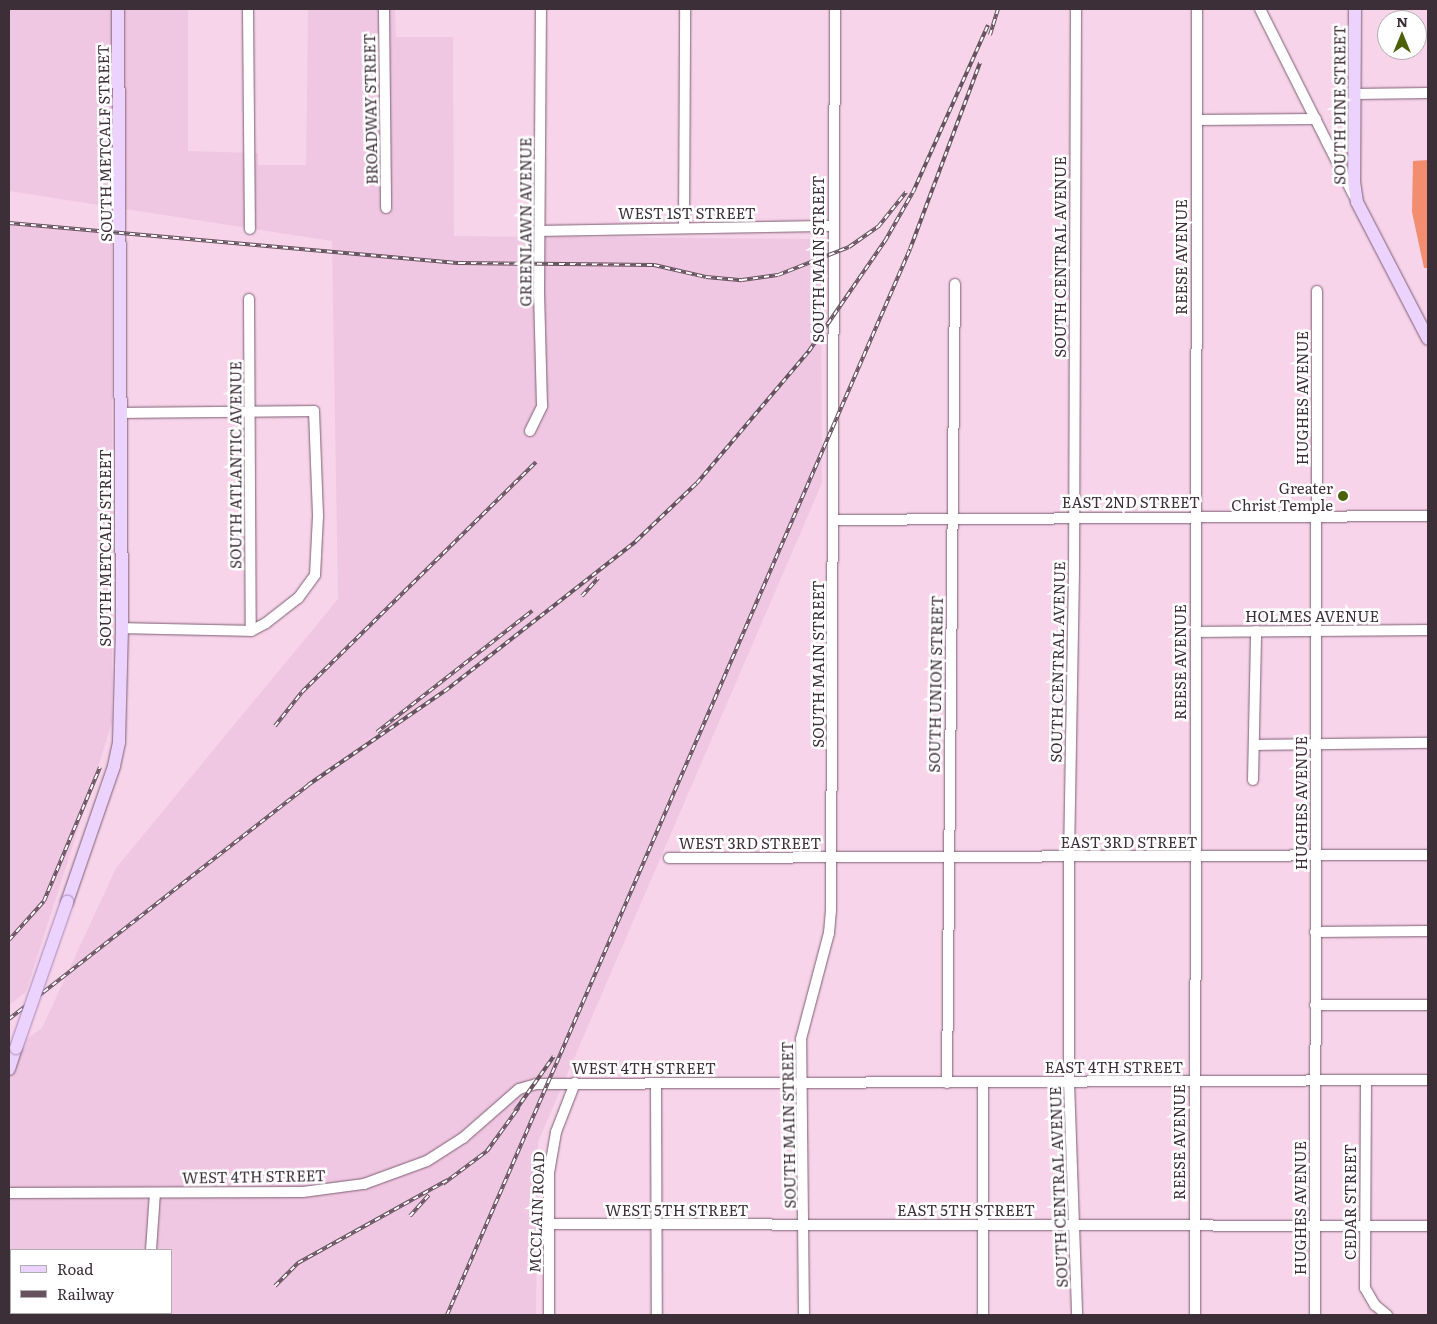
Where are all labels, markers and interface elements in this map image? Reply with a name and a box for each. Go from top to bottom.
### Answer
north arrow [1377,10,1427,60]
text: N [1396,11,1408,31]
street label: SOUTH PINE STREET [1330,25,1348,185]
street label: BROADWAY STREET [360,33,380,185]
street label: SOUTH METCALF STREET [93,44,115,242]
street label: GREENLAWN AVENUE [516,137,534,307]
street label: SOUTH CENTRAL AVENUE [1051,156,1069,358]
street label: SOUTH MAIN STREET [809,175,827,343]
street label: REESE AVENUE [1172,199,1190,315]
street label: WEST 1ST STREET [618,204,756,222]
street label: HUGHES AVENUE [1293,331,1311,465]
street label: SOUTH ATLANTIC AVENUE [226,361,244,569]
street label: SOUTH METCALF STREET [96,449,114,647]
place label: Greater Christ Temple [1231,478,1333,513]
marker: Greater Christ Temple [1337,490,1349,502]
street label: EAST 2ND STREET [1062,493,1200,511]
street label: SOUTH CENTRAL AVENUE [1046,561,1068,763]
street label: SOUTH MAIN STREET [809,580,827,748]
street label: SOUTH UNION STREET [924,595,946,773]
street label: REESE AVENUE [1171,604,1189,720]
street label: HOLMES AVENUE [1245,607,1379,625]
street label: HUGHES AVENUE [1292,736,1310,870]
street label: EAST 3RD STREET [1060,833,1198,851]
street label: WEST 3RD STREET [679,834,821,852]
street label: SOUTH MAIN STREET [778,1041,798,1209]
street label: EAST 4TH STREET [1045,1058,1183,1076]
street label: WEST 4TH STREET [572,1059,716,1077]
street label: REESE AVENUE [1170,1084,1188,1200]
street label: SOUTH CENTRAL AVENUE [1045,1086,1071,1288]
street label: HUGHES AVENUE [1291,1141,1309,1275]
street label: CEDAR STREET [1341,1144,1359,1260]
street label: MCCLAIN ROAD [525,1151,547,1273]
street label: WEST 4TH STREET [182,1166,326,1186]
street label: WEST 5TH STREET [605,1201,749,1219]
street label: EAST 5TH STREET [897,1201,1035,1219]
legend [10,1249,172,1314]
text: Road [57,1257,93,1280]
text: Railway [57,1282,114,1305]

